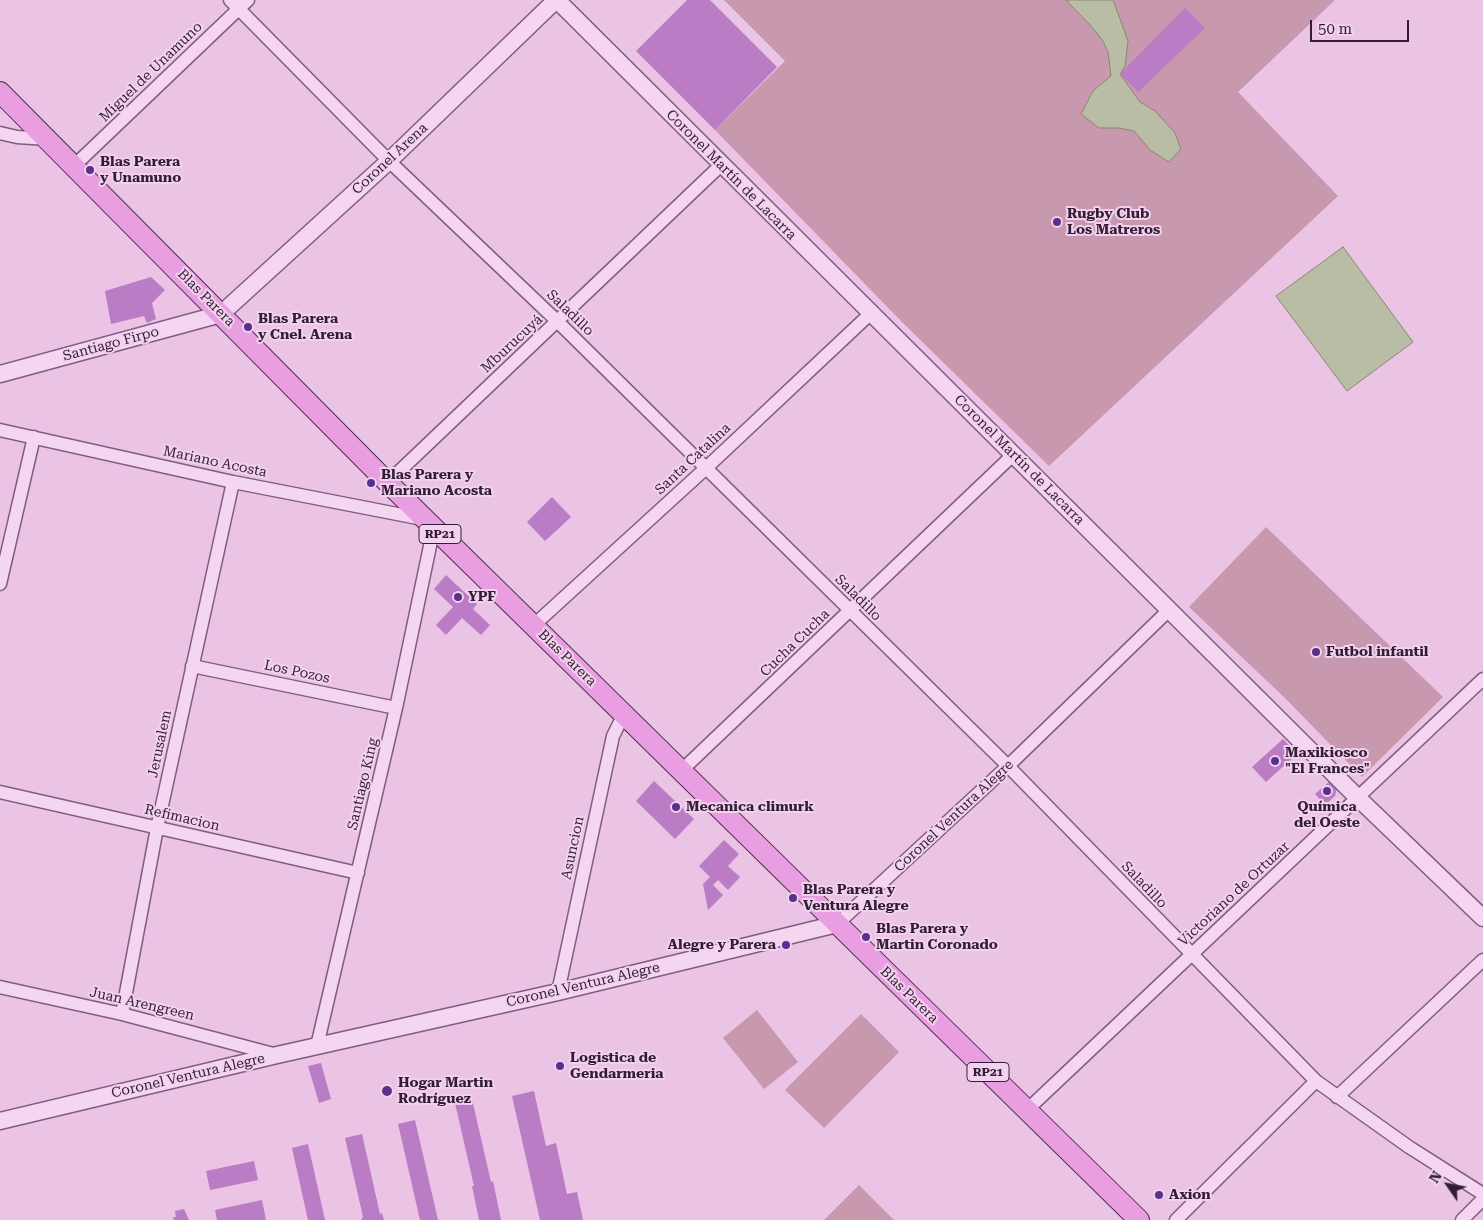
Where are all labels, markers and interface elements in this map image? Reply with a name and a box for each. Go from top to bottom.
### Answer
scale bar [1313,10,1412,42]
street label: Miguel de Unamuno [96,18,206,126]
text: 50 m [1318,20,1352,38]
street label: Coronel Martín de Lacarra [662,106,800,244]
street label: Coronel Arena [349,120,431,198]
place label: Blas Parera y Unamuno [100,154,181,186]
marker: Blas Parera y Unamuno [84,164,96,176]
place label: Rugby Club Los Matreros [1067,206,1160,238]
marker: Rugby Club Los Matreros [1051,216,1063,228]
street label: Blas Parera [174,266,238,330]
street label: Saladillo [543,287,597,339]
place label: Blas Parera y Cnel. Arena [258,311,352,344]
street label: Mburucuyá [478,311,546,377]
marker: Blas Parera y Cnel. Arena [242,321,254,333]
street label: Santiago Firpo [61,323,161,365]
street label: Coronel Martín de Lacarra [950,391,1088,529]
street label: Santa Catalina [652,420,734,498]
street label: Mariano Acosta [162,443,268,481]
place label: Blas Parera y Mariano Acosta [381,467,492,500]
marker: Blas Parera y Mariano Acosta [365,477,377,489]
road number: RP21 [419,524,461,544]
street label: Saladillo [831,571,885,625]
place label: YPF [468,589,496,605]
marker: YPF [452,591,464,603]
street label: Cucha Cucha [757,606,833,680]
street label: Blas Parera [534,626,600,690]
place label: Futbol infantil [1326,644,1428,660]
marker: Futbol infantil [1310,646,1322,658]
street label: Los Pozos [263,657,331,687]
street label: Jerusalem [145,709,175,779]
street label: Santiago King [344,736,382,832]
place label: Maxikiosco "El Frances" [1285,745,1370,778]
marker: Maxikiosco "El Frances" [1269,755,1281,767]
street label: Coronel Ventura Alegre [891,756,1017,876]
marker: Química del Oeste [1321,785,1333,797]
place label: Mecanica climurk [686,799,814,815]
place label: Química del Oeste [1294,799,1360,832]
street label: Refimacion [143,801,221,835]
marker: Mecanica climurk [670,801,682,813]
street label: Asuncion [558,815,588,881]
street label: Victoriano de Ortuzar [1175,838,1293,950]
street label: Saladillo [1118,858,1170,912]
place label: Blas Parera y Ventura Alegre [803,882,909,914]
marker: Blas Parera y Ventura Alegre [787,892,799,904]
place label: Blas Parera y Martin Coronado [876,921,998,954]
marker: Blas Parera y Martin Coronado [860,931,872,943]
place label: Alegre y Parera [668,937,776,953]
marker: Alegre y Parera [780,939,792,951]
street label: Coronel Ventura Alegre [505,959,661,1011]
street label: Blas Parera [876,963,942,1027]
street label: Juan Arengreen [88,984,196,1024]
street label: Coronel Ventura Alegre [110,1050,266,1102]
place label: Logistica de Gendarmeria [570,1050,664,1082]
marker: Logistica de Gendarmeria [554,1060,566,1072]
road number: RP21 [967,1062,1009,1082]
place label: Hogar Martin Rodríguez [398,1075,493,1108]
marker: Hogar Martin Rodríguez [380,1084,394,1098]
north arrow [1423,1160,1473,1210]
text: N [1426,1168,1445,1186]
place label: Axion [1169,1187,1211,1203]
marker: Axion [1153,1189,1165,1201]

